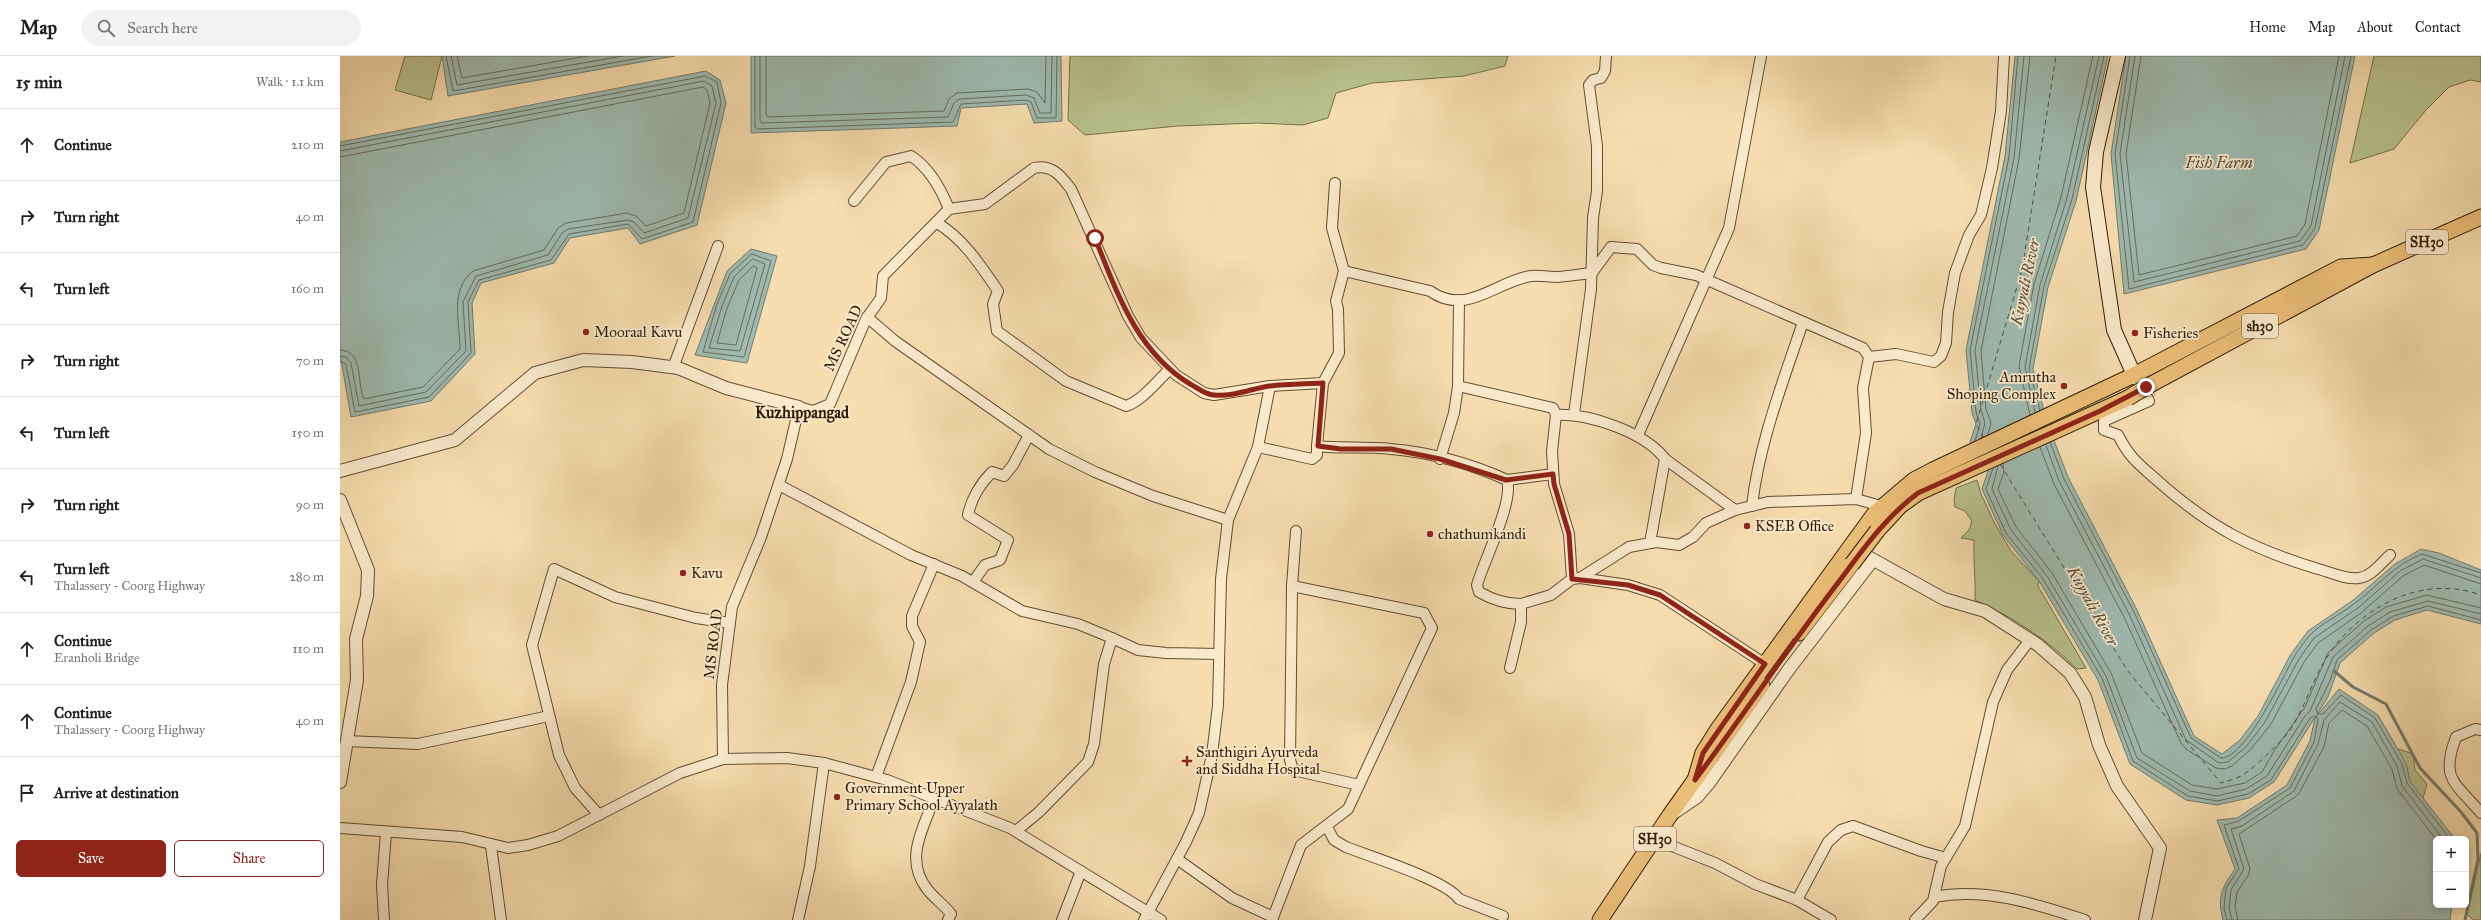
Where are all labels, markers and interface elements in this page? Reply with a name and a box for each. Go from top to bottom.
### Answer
search box [81,10,361,46]
text: Map [20,16,57,39]
icon: search [95,17,117,39]
text: Search here [127,19,198,37]
text: Home [2249,19,2286,36]
text: Map [2308,19,2335,36]
text: About [2357,19,2393,36]
text: Contact [2415,19,2461,36]
text: 15 min [16,72,62,93]
text: Walk · 1.1 km [256,74,324,90]
icon: ahead [16,134,38,156]
text: Continue [54,136,112,154]
text: 210 m [291,137,324,153]
water label: Fish Farm [2184,153,2253,172]
icon: right [16,206,38,228]
text: Turn right [54,208,119,226]
text: 40 m [295,209,324,225]
route start [1086,229,1104,247]
road number: SH30 [2406,230,2448,254]
water label: Kuyyali River [2006,236,2044,328]
icon: left [16,278,38,300]
text: Turn left [54,280,110,298]
text: 160 m [291,281,324,297]
street label: MS ROAD [820,302,866,374]
road number: sh30 [2242,314,2278,338]
place label: Mooraal Kavu [594,323,682,341]
place label: Fisheries [2143,324,2198,342]
marker: Mooraal Kavu [581,327,591,337]
marker: Fisheries [2130,328,2140,338]
icon: right [16,350,38,372]
text: Turn right [54,352,119,370]
text: 70 m [296,353,324,369]
place label: Amrutha Shoping Complex [1947,368,2057,403]
route end [2137,378,2155,396]
marker: Amrutha Shoping Complex [2059,381,2069,391]
district label: Kuzhippangad [755,403,850,423]
icon: left [16,422,38,444]
text: Turn left [54,424,110,442]
text: 150 m [292,425,324,441]
icon: right [16,494,38,516]
text: Turn right [54,496,119,514]
text: 90 m [296,497,324,513]
place label: KSEB Office [1755,517,1834,535]
marker: KSEB Office [1742,521,1752,531]
place label: chathumkandi [1438,525,1526,543]
marker: chathumkandi [1425,529,1435,539]
text: Turn left [54,560,110,578]
water label: Kuyyali River [2063,562,2123,650]
place label: Kavu [691,564,723,582]
icon: left [16,566,38,588]
marker: Kavu [678,568,688,578]
text: 280 m [289,569,324,585]
text: Thalassery - Coorg Highway [54,578,205,594]
street label: MS ROAD [700,608,726,680]
text: Continue [54,632,112,650]
icon: ahead [16,638,38,660]
text: 110 m [292,641,324,657]
text: Eranholi Bridge [54,650,139,666]
text: Continue [54,704,112,722]
icon: ahead [16,710,38,732]
text: 40 m [295,713,324,729]
text: Thalassery - Coorg Highway [54,722,205,738]
place label: Santhigiri Ayurveda and Siddha Hospital [1196,743,1321,778]
marker: Santhigiri Ayurveda and Siddha Hospital [1181,755,1193,767]
place label: Government Upper Primary School Ayyalath [845,779,998,814]
icon: arrive [16,782,38,804]
text: Arrive at destination [54,784,179,802]
marker: Government Upper Primary School Ayyalath [832,792,842,802]
road number: SH30 [1634,827,1676,851]
map controls [2433,836,2469,908]
button: + [2433,836,2469,872]
button: Save [16,840,166,877]
button: Share [174,840,324,877]
button: − [2433,872,2469,908]

